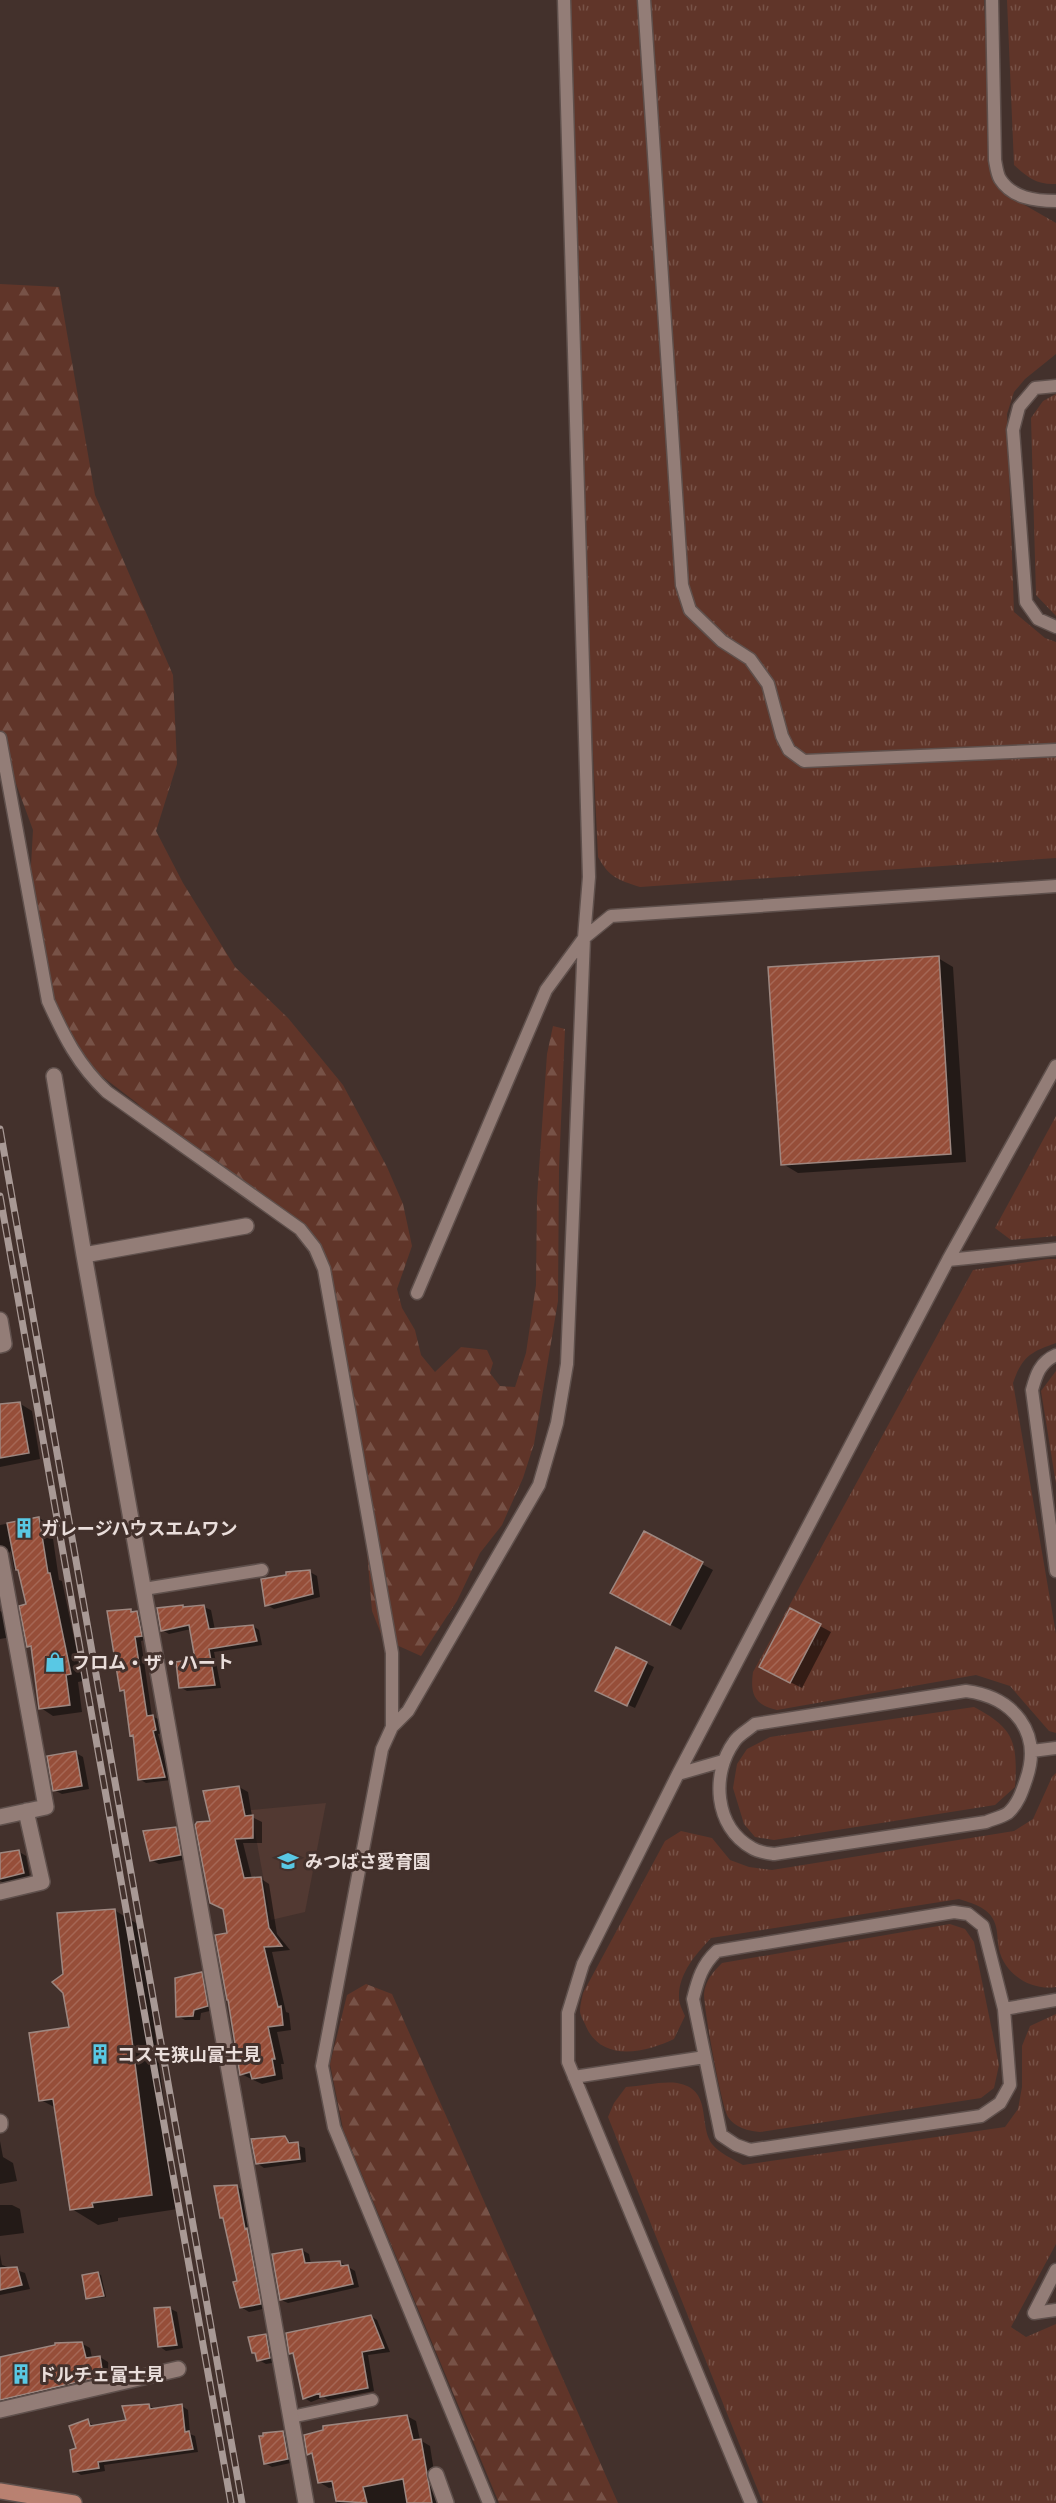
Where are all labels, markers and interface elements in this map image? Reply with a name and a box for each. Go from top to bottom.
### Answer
building icon: ガレージハウスエムワン [12,1516,36,1540]
place label: ガレージハウスエムワン [41,1517,238,1540]
shop icon: フロム・ザ・ハート [43,1650,67,1674]
place label: フロム・ザ・ハート [72,1651,234,1674]
school or university icon: みつばさ愛育園 [276,1849,300,1873]
place label: みつばさ愛育園 [305,1850,431,1873]
building icon: コスモ狭山富士見 [88,2042,112,2066]
place label: コスモ狭山富士見 [117,2043,261,2066]
building icon: ドルチェ富士見 [9,2362,33,2386]
place label: ドルチェ富士見 [38,2363,164,2386]

